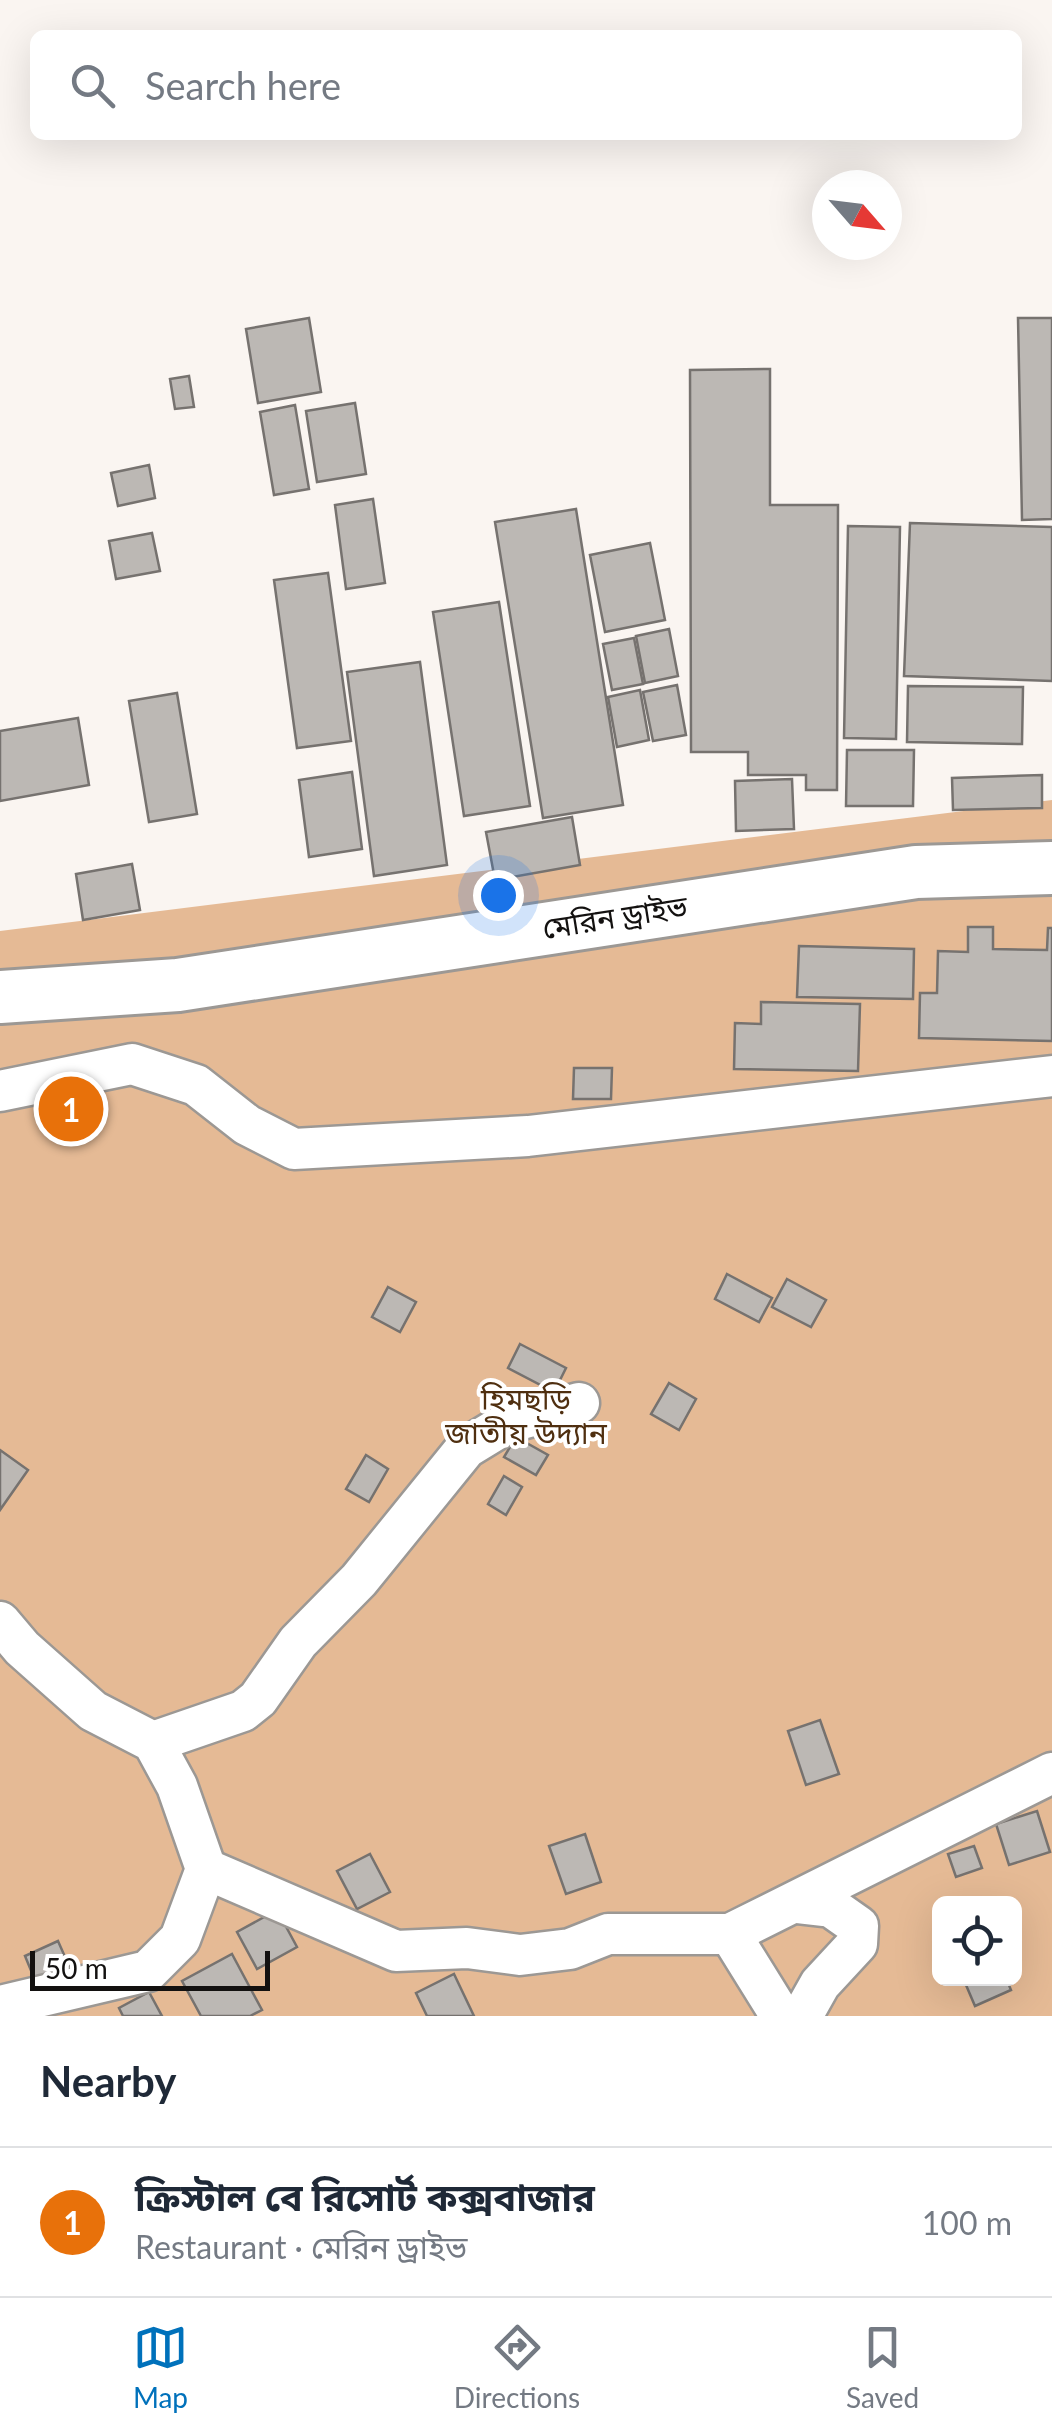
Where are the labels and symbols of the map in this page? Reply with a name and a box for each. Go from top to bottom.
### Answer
north arrow [812,170,902,260]
your location [473,870,524,921]
street label: মেরিন ড্রাইভ [539,887,691,945]
pin: 1 [38,1072,104,1146]
park label: হিমছড়ি জাতীয় উদ্যান [444,1380,608,1450]
scale bar [30,1946,270,1990]

